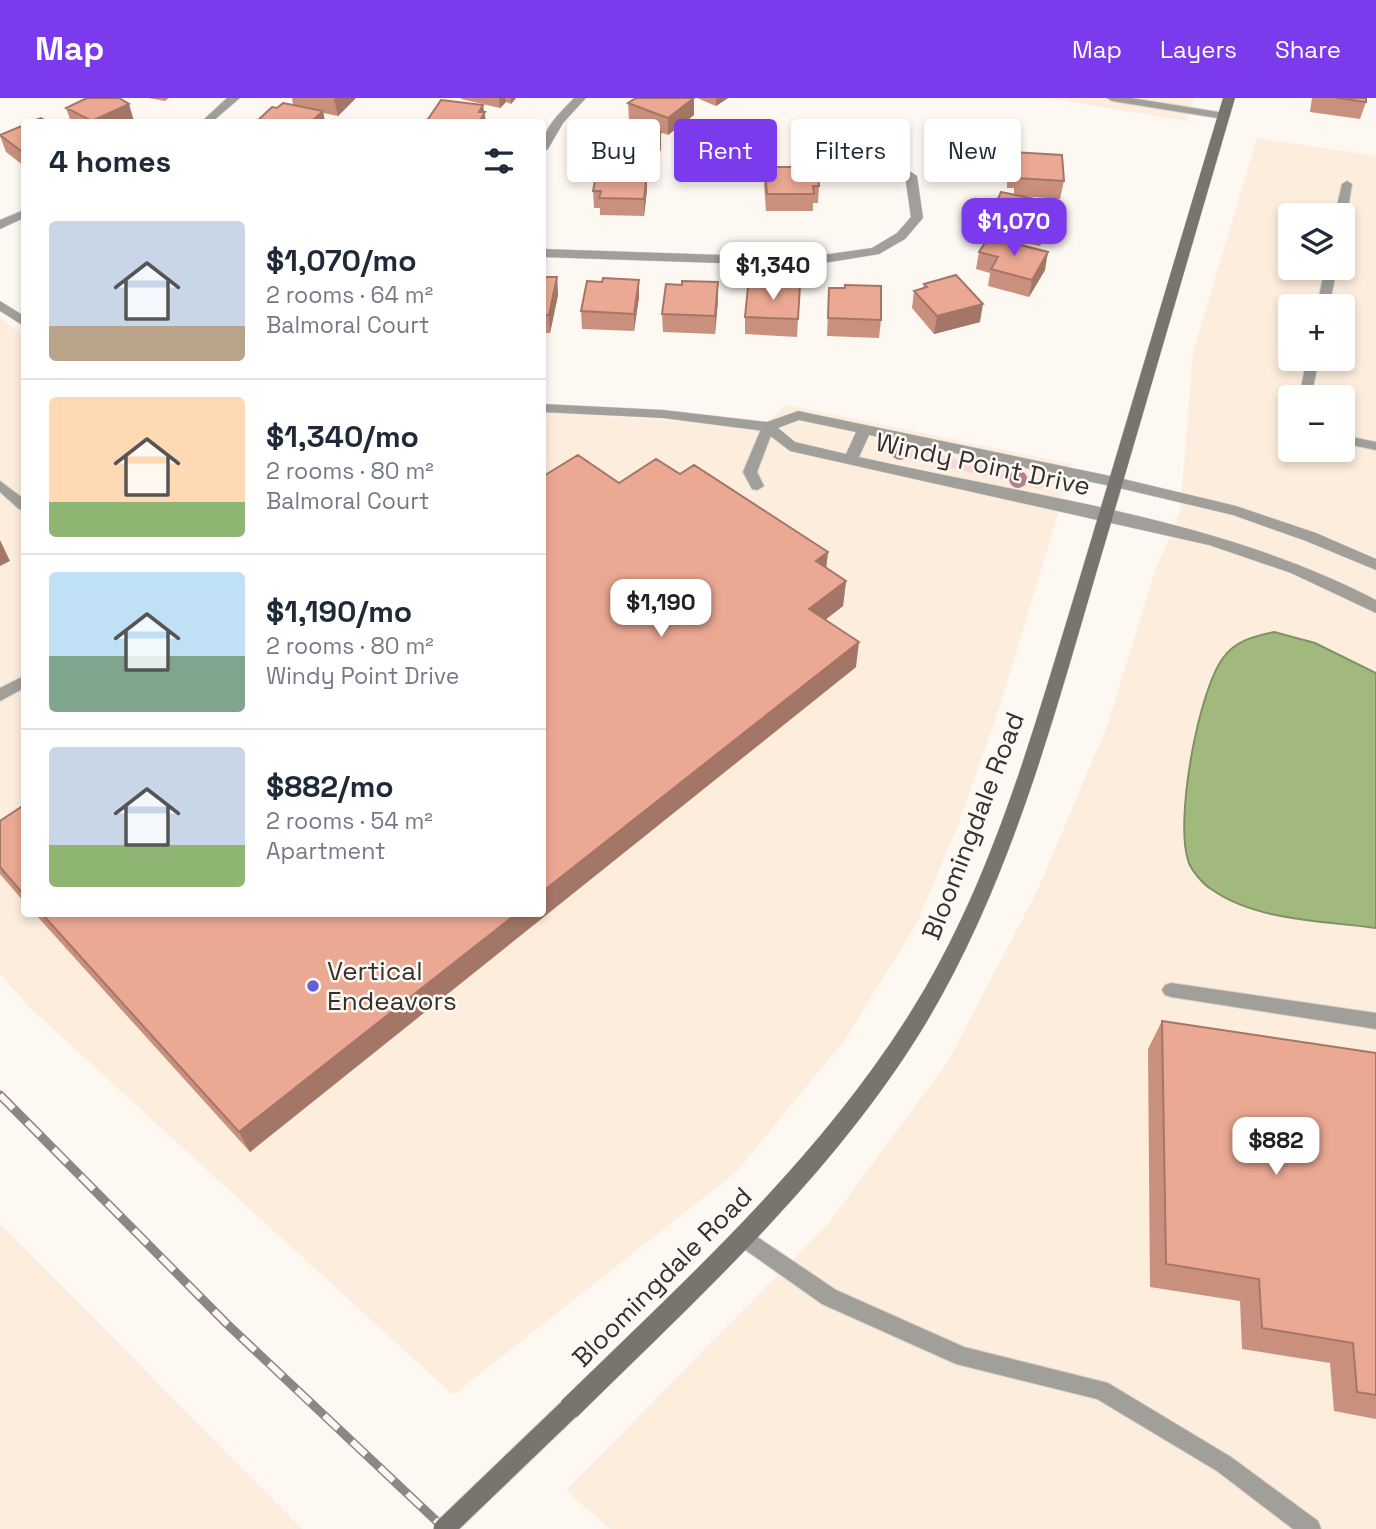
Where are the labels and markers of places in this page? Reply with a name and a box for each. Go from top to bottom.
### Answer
pin: $1,070 [957,198,1071,258]
pin: $1,340 [716,242,830,302]
pin: $1,190 [604,580,718,639]
place label: Vertical Endeavors [327,954,457,1018]
marker: Vertical Endeavors [305,978,321,994]
pin: $882 [1235,1118,1317,1177]

